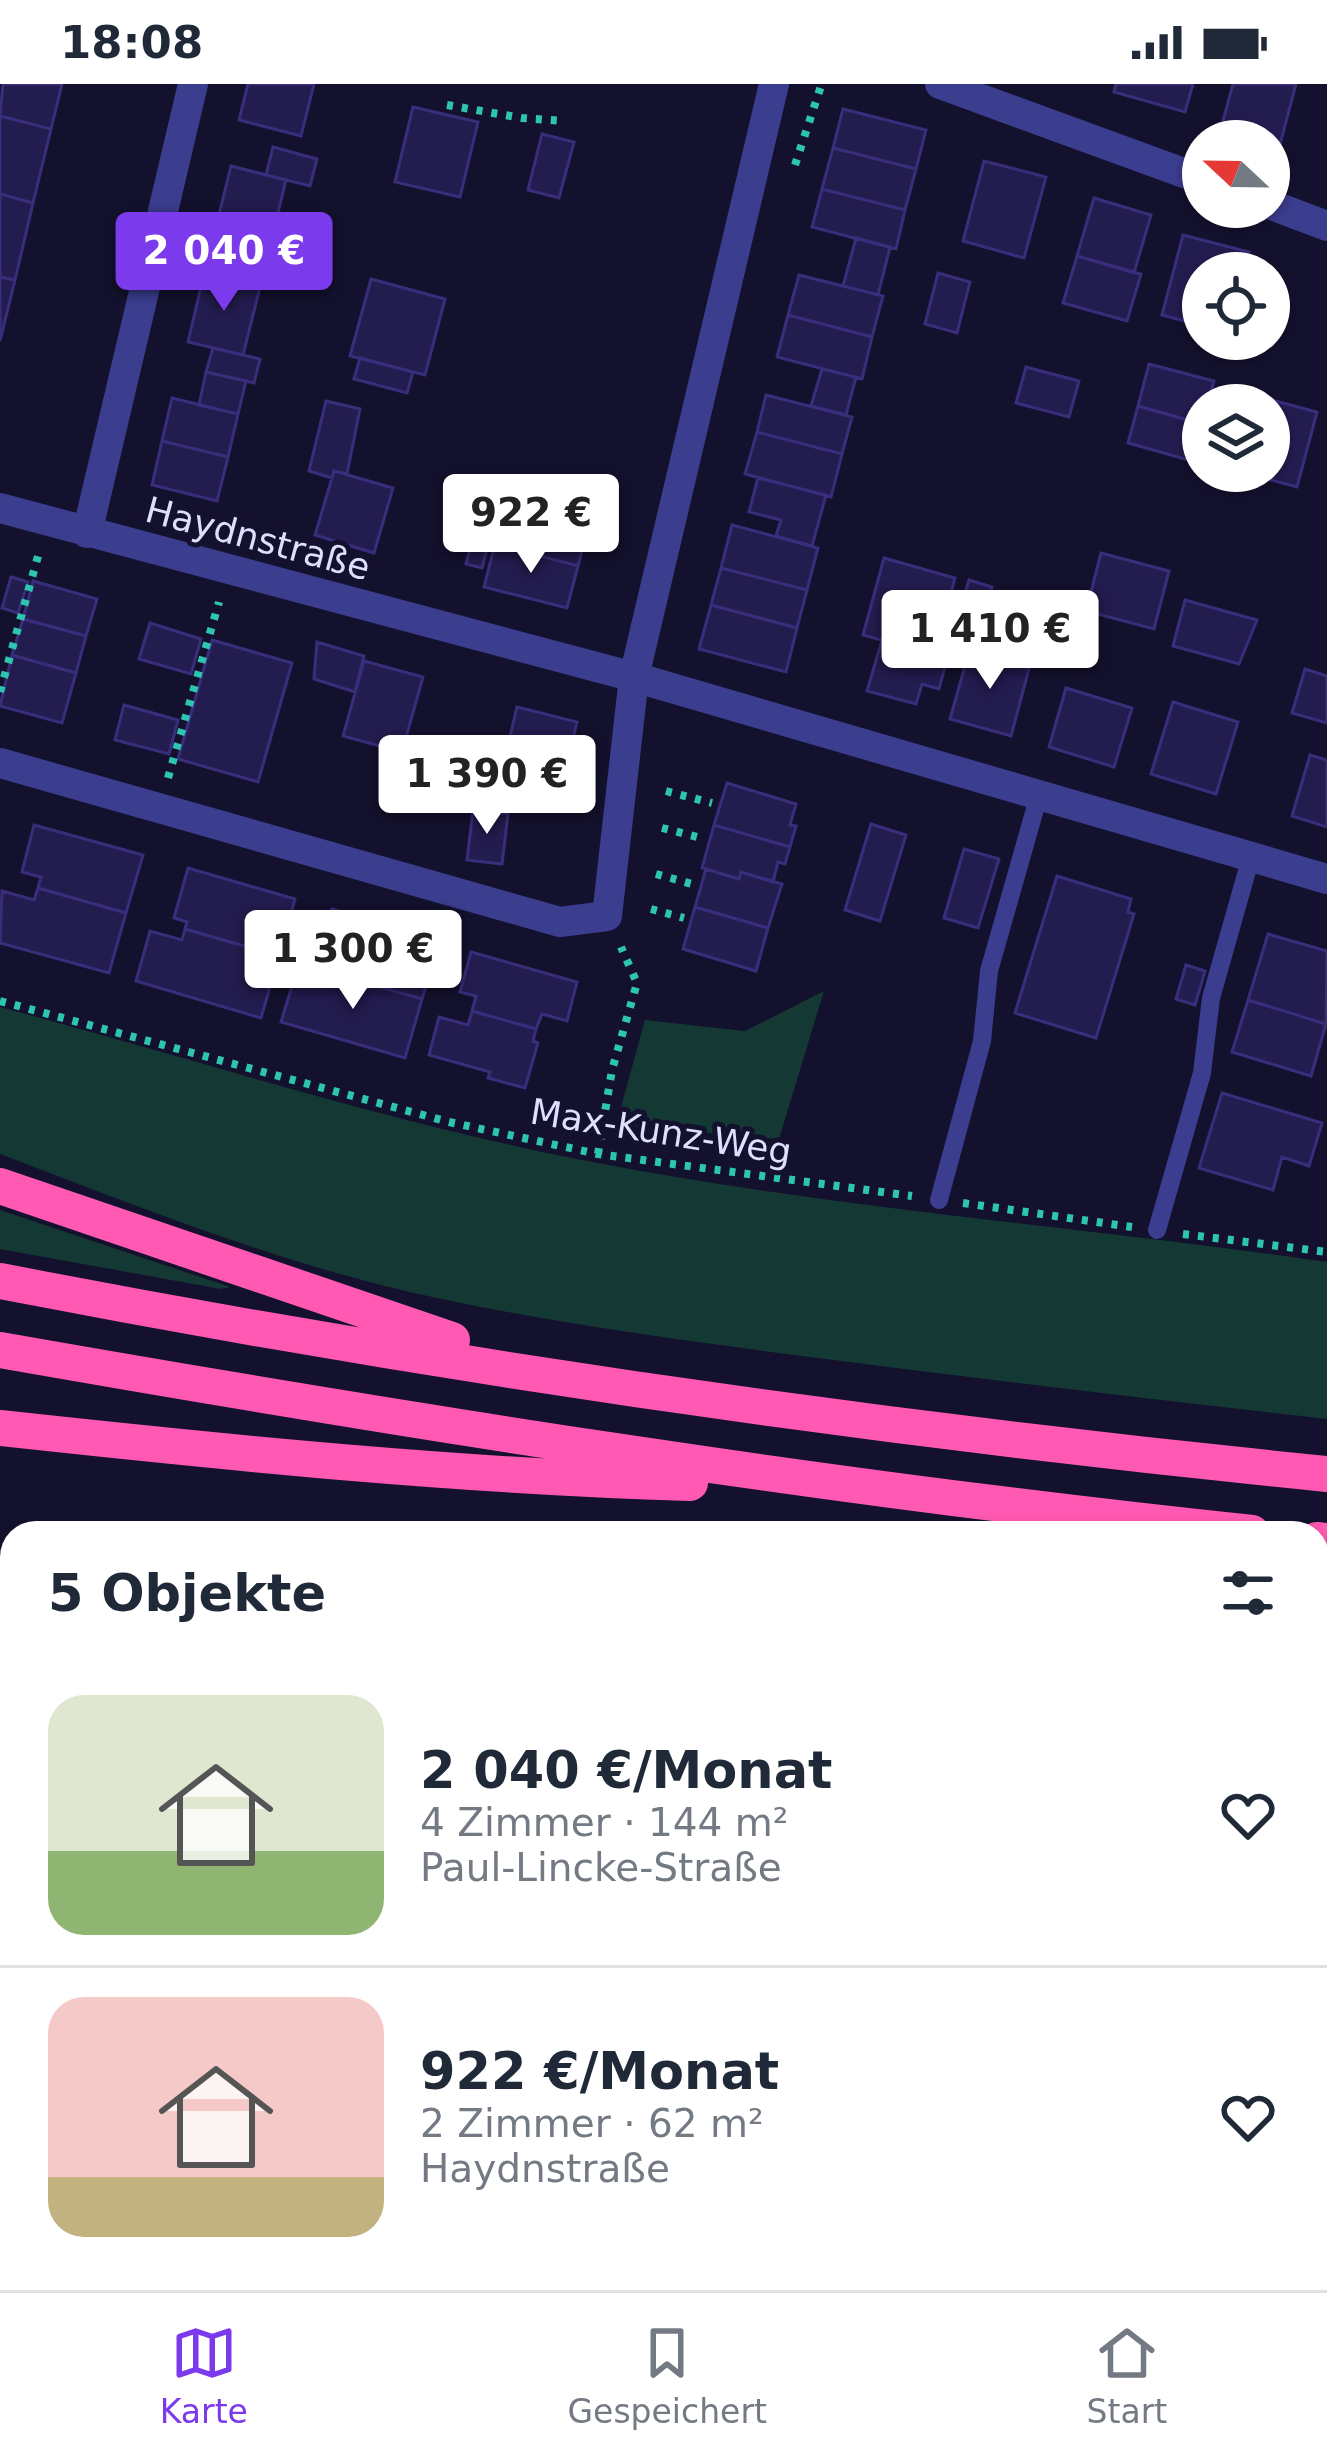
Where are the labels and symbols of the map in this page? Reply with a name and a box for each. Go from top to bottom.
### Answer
north arrow [1182,120,1290,228]
pin: 2 040 € [113,212,335,314]
pin: 922 € [447,474,615,576]
street label: Haydnstraße [141,489,375,588]
pin: 1 410 € [879,590,1101,692]
pin: 1 390 € [376,735,598,837]
pin: 1 300 € [242,910,464,1012]
street label: Max-Kunz-Weg [527,1091,794,1172]

